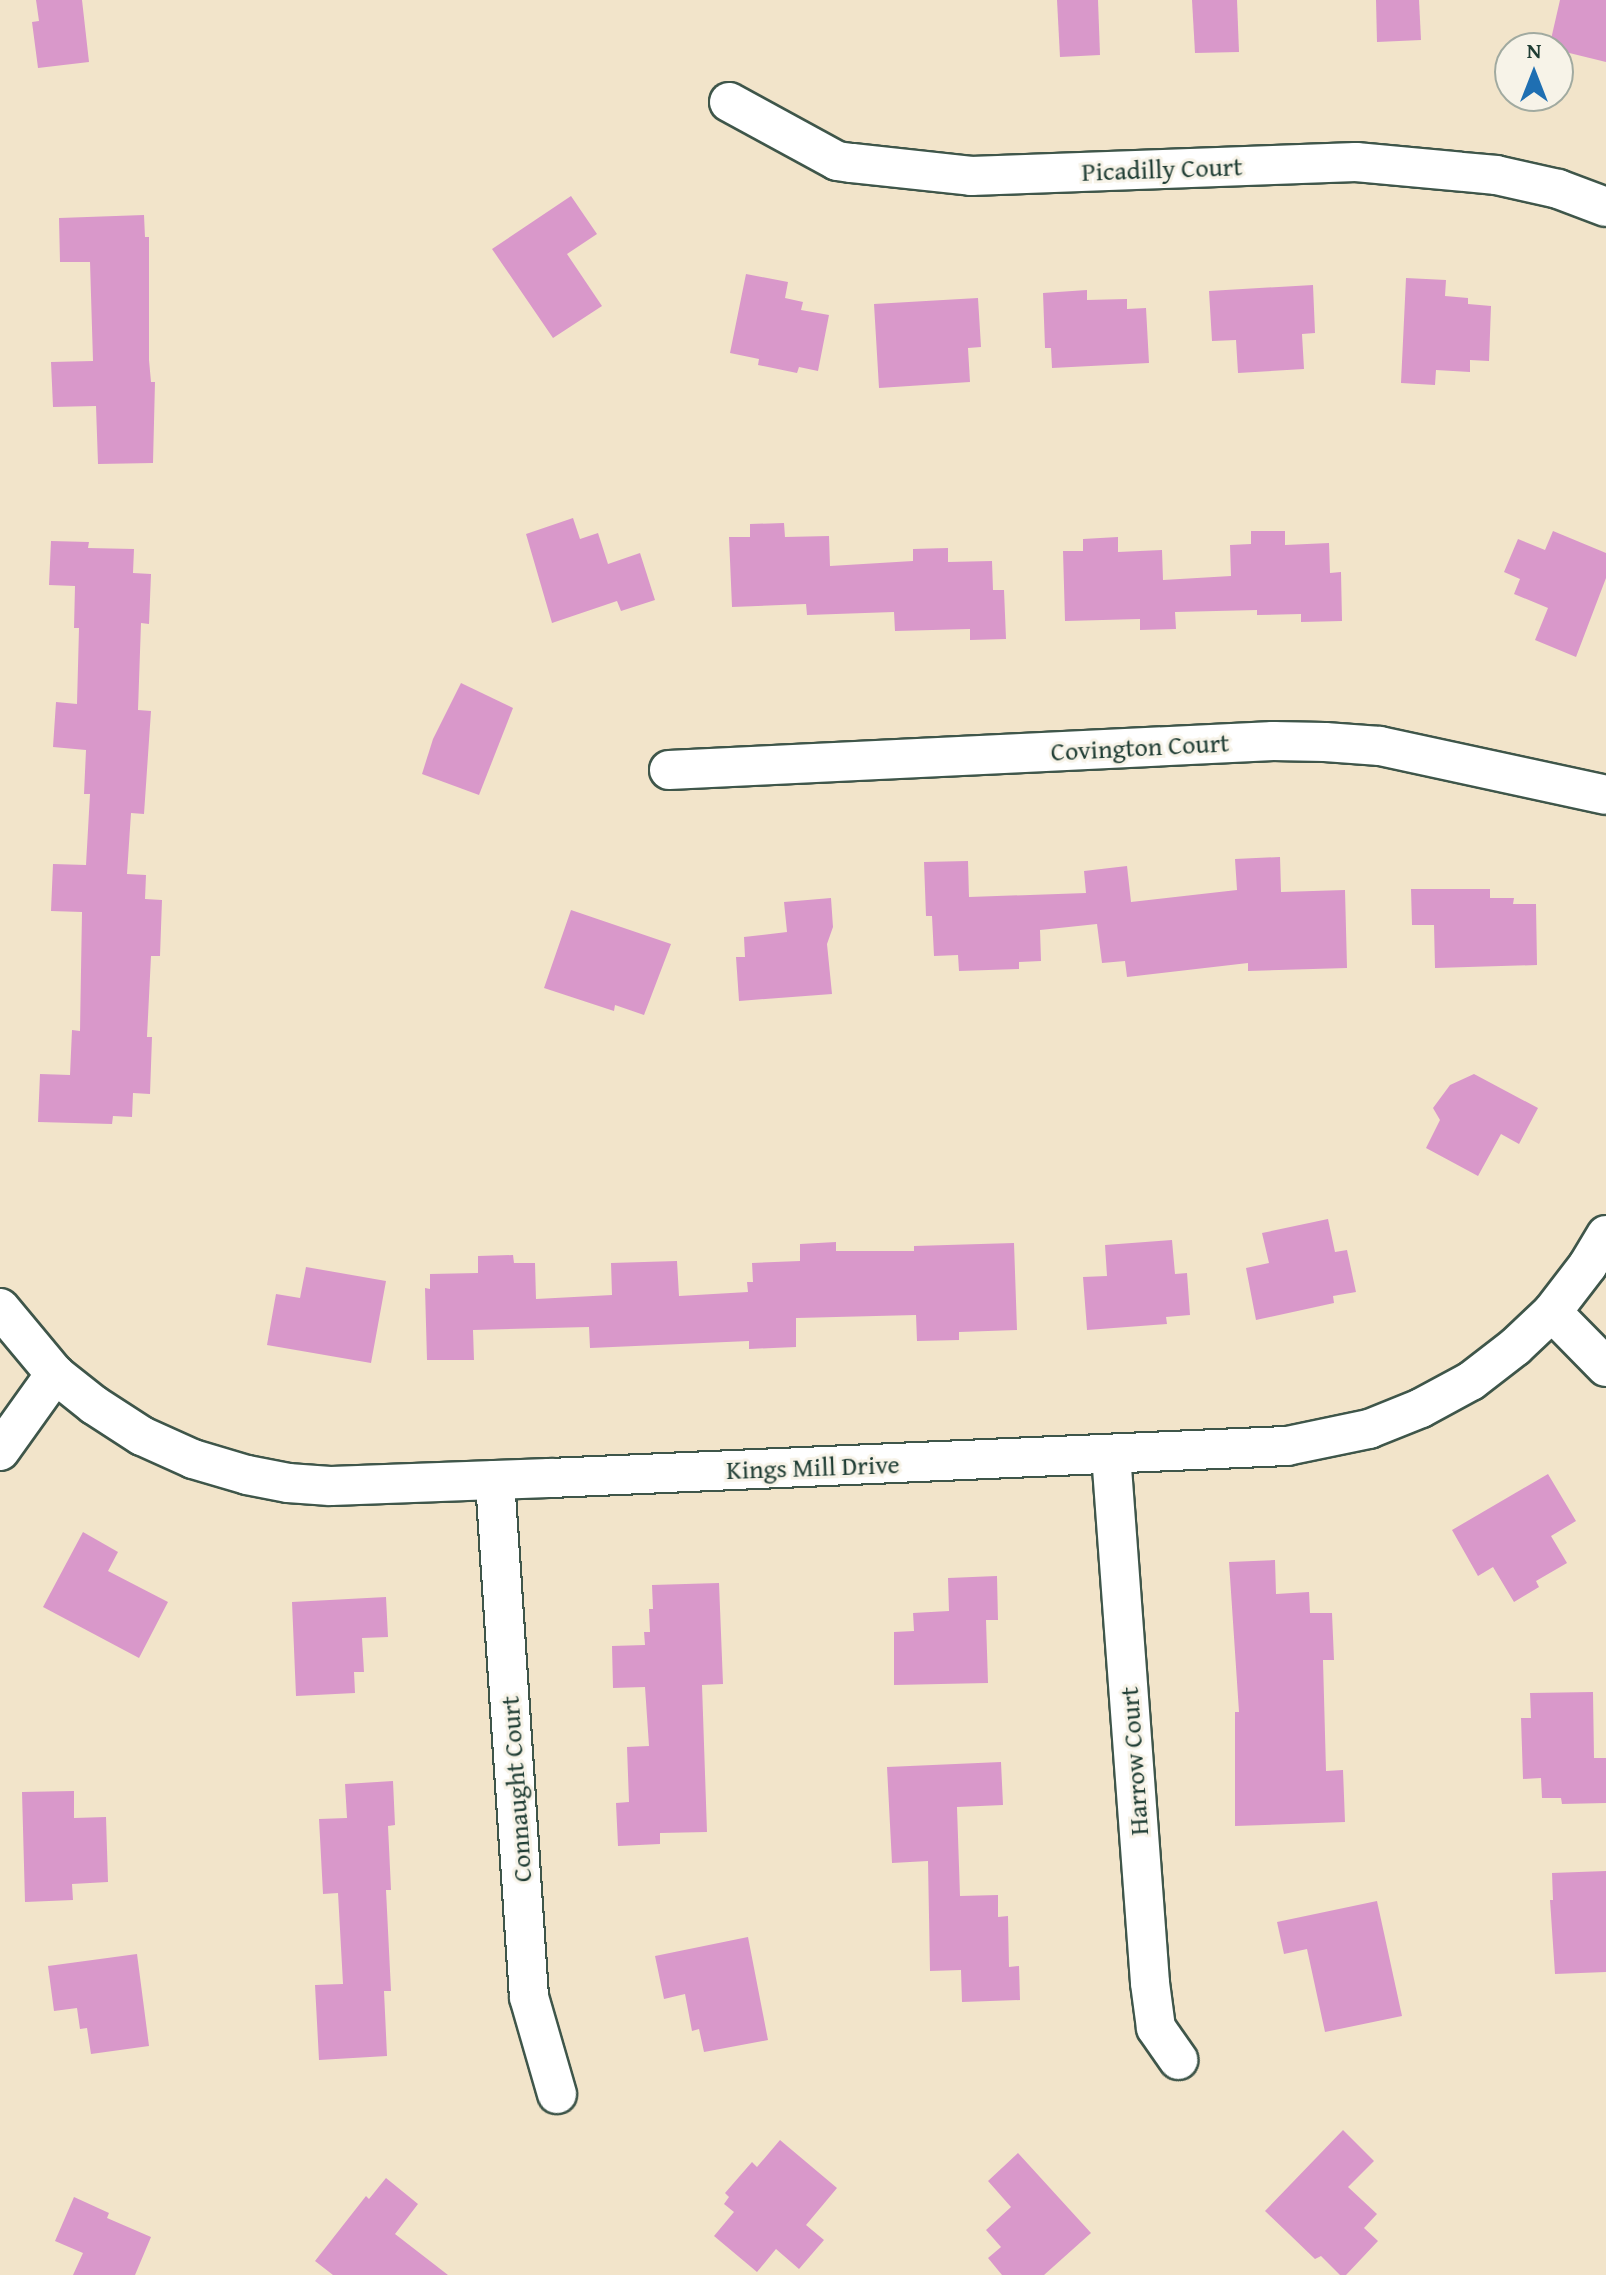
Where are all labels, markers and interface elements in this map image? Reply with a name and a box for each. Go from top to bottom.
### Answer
north arrow [1494,32,1574,112]
text: N [1527,34,1541,66]
street label: Picadilly Court [1081,151,1243,187]
street label: Covington Court [1050,727,1230,767]
street label: Kings Mill Drive [726,1448,900,1486]
street label: Harrow Court [1113,1686,1155,1836]
street label: Connaught Court [494,1695,538,1883]

